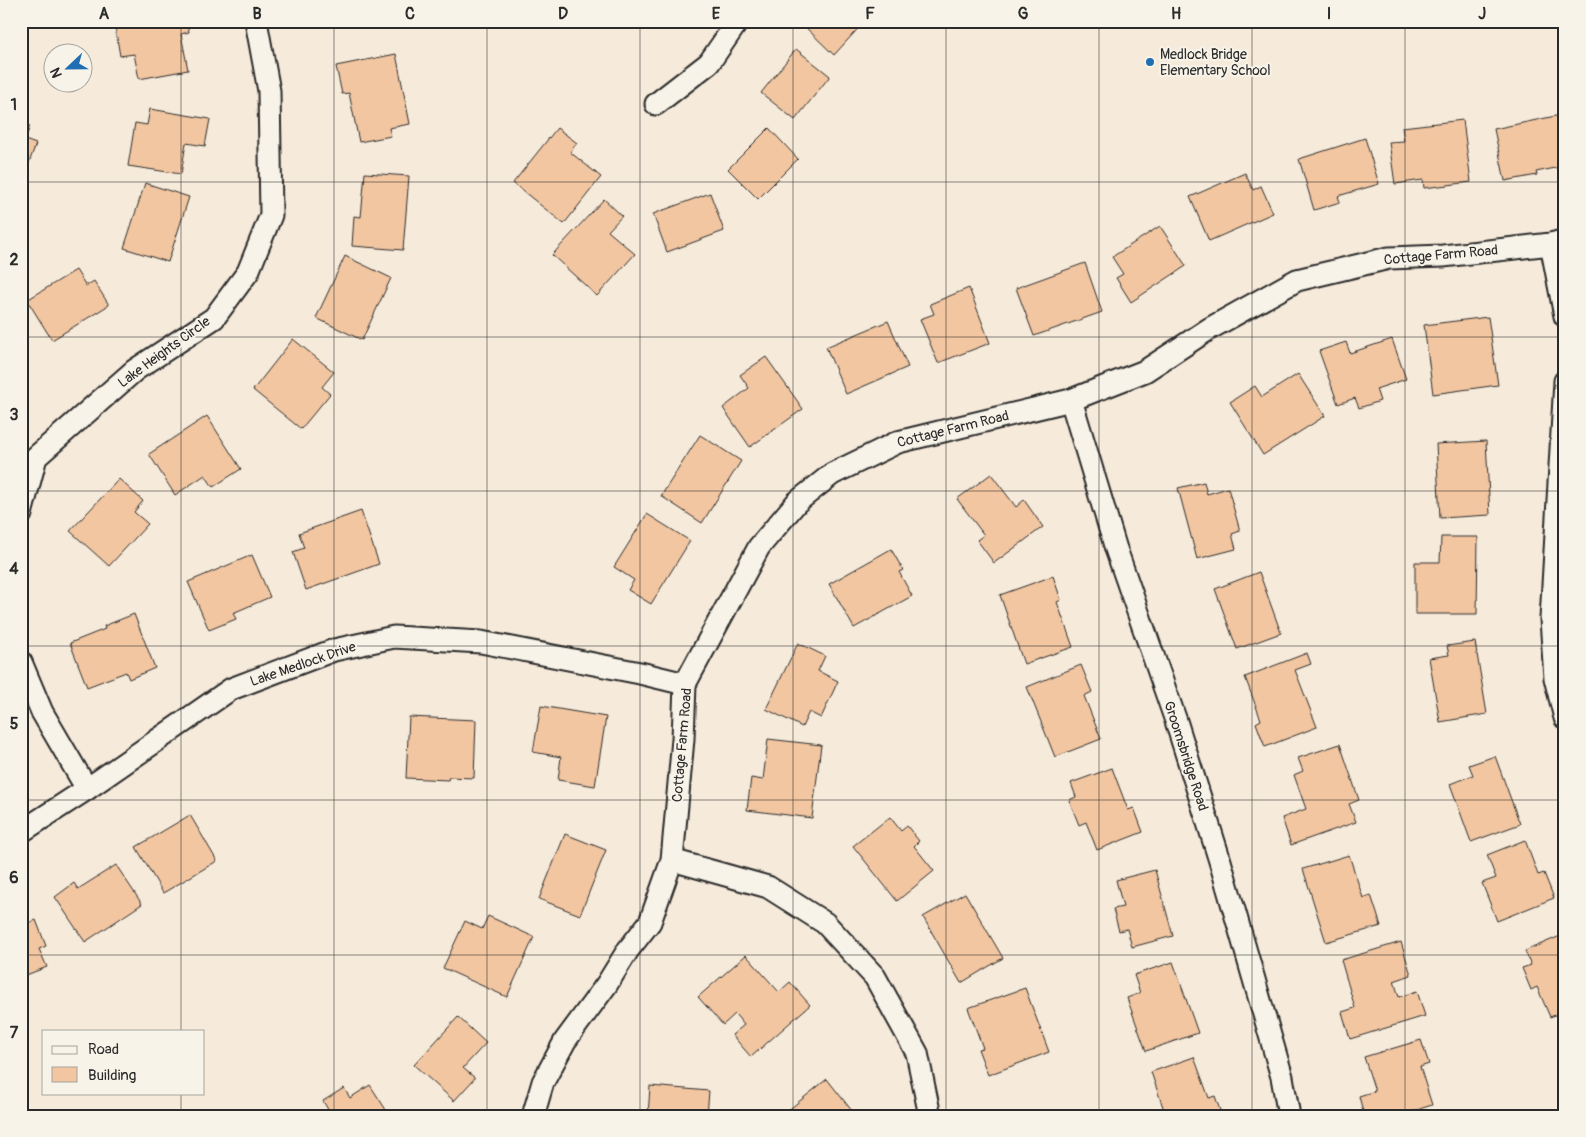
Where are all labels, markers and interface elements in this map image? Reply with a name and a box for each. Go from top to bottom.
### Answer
text: A [99,4,110,24]
text: B [252,4,262,24]
text: C [405,4,415,24]
text: D [558,4,568,24]
text: E [712,4,721,24]
text: F [865,4,875,24]
text: G [1018,4,1029,24]
text: H [1171,4,1181,24]
text: I [1327,4,1331,24]
text: J [1478,4,1486,24]
north arrow [42,42,92,92]
place label: Medlock Bridge Elementary School [1160,46,1271,79]
marker: Medlock Bridge Elementary School [1144,56,1156,68]
text: N [47,65,66,80]
text: 1 [11,95,17,115]
street label: Cottage Farm Road [1383,242,1499,268]
text: 2 [10,250,19,270]
street label: Lake Heights Circle [114,313,214,391]
text: 3 [10,405,19,425]
street label: Cottage Farm Road [895,407,1011,451]
text: 4 [9,559,19,579]
street label: Lake Medlock Drive [248,638,358,690]
street label: Cottage Farm Road [669,687,695,803]
street label: Groomsbridge Road [1160,699,1212,813]
text: 5 [10,714,19,734]
text: 6 [9,868,19,888]
text: 7 [10,1023,19,1043]
legend [42,1030,205,1094]
text: Road [88,1040,119,1059]
text: Building [88,1066,136,1085]

